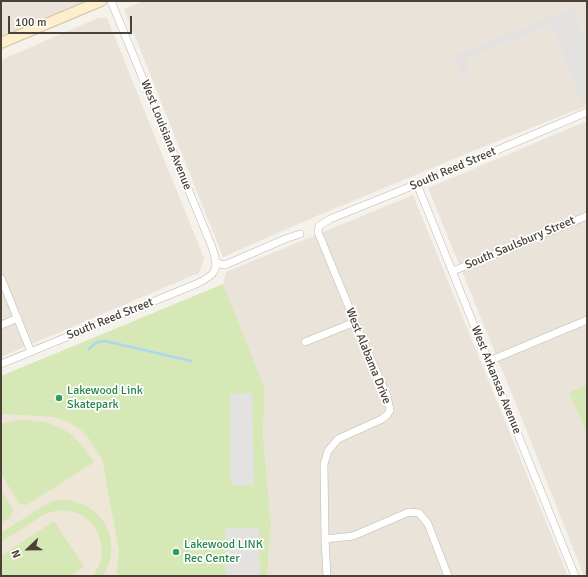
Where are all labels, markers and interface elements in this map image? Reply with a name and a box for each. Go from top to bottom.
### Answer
scale bar [10,8,134,34]
text: 100 m [15,15,47,30]
street label: West Louisiana Avenue [137,78,195,192]
street label: South Reed Street [408,144,498,194]
street label: South Saulsbury Street [463,213,577,273]
street label: South Reed Street [65,295,155,343]
street label: West Alabama Drive [342,306,394,406]
street label: West Arkansas Avenue [468,324,524,436]
place label: Lakewood Link Skatepark [67,384,143,412]
marker: Lakewood Link Skatepark [54,393,64,403]
north arrow [8,529,48,569]
place label: Lakewood LINK Rec Center [184,538,263,566]
marker: Lakewood LINK Rec Center [171,547,181,557]
text: N [9,548,24,560]

